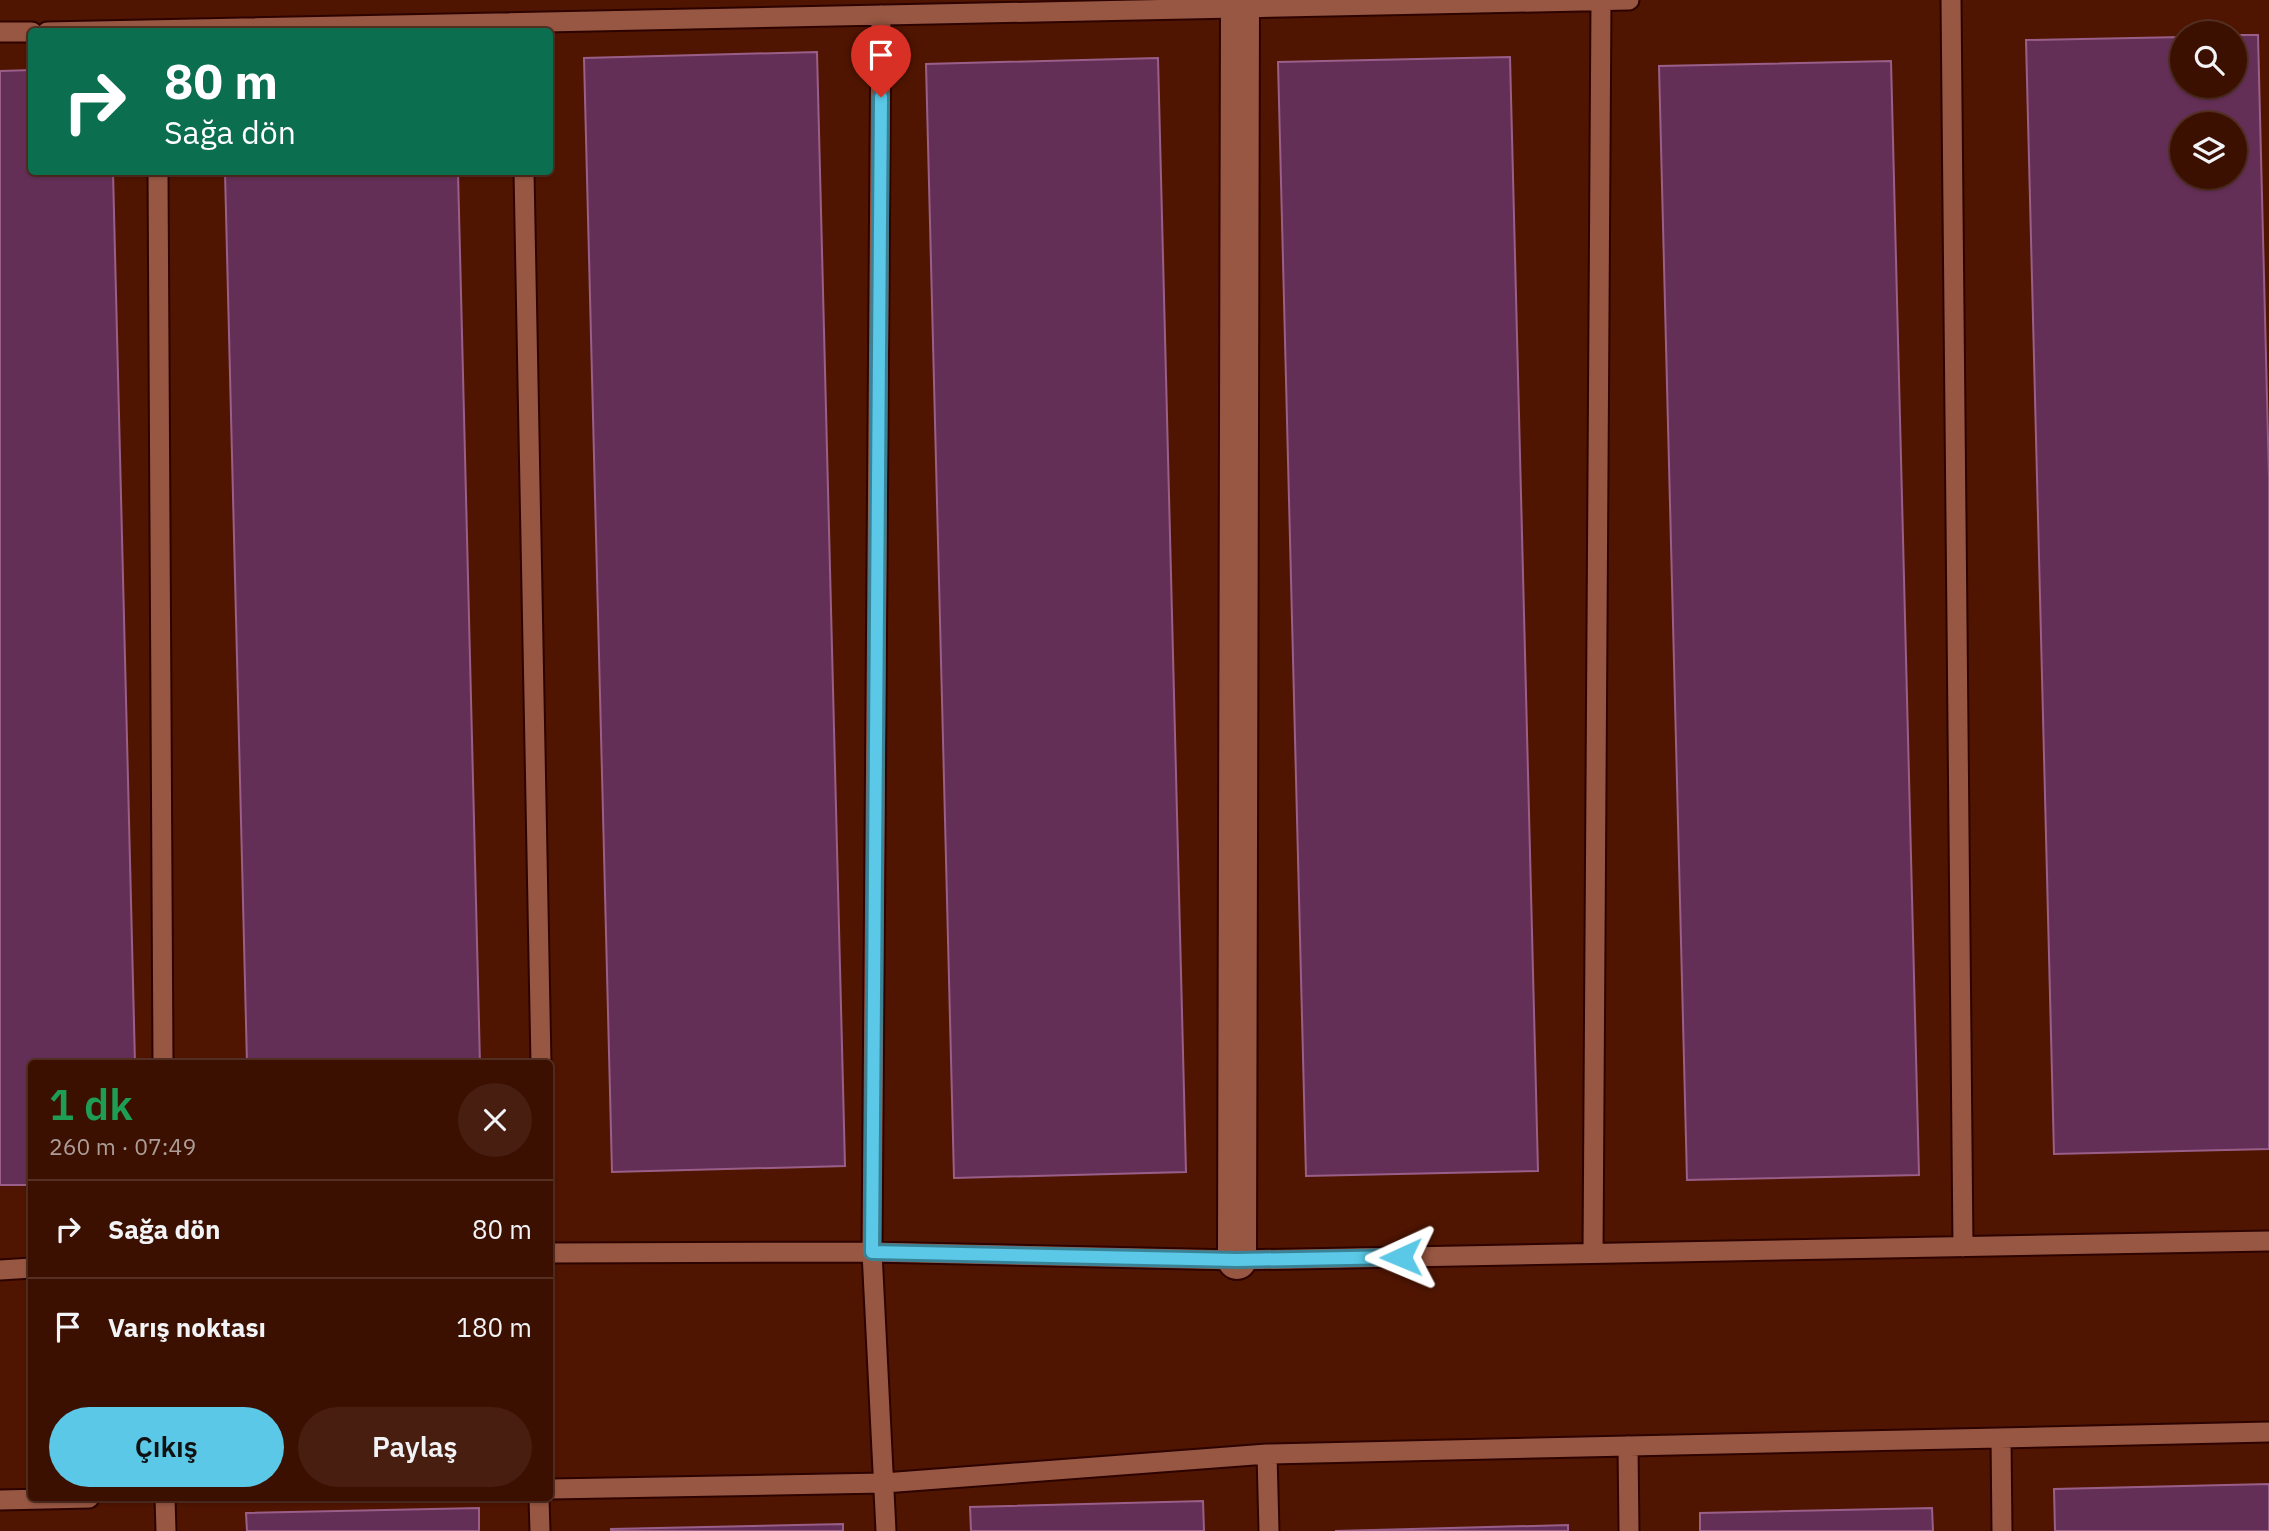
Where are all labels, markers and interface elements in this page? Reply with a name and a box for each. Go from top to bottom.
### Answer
map controls [2170,21,2247,189]
button: search [2170,21,2247,98]
pin [851,25,911,97]
icon: arrive [862,36,900,74]
text: 80 m [164,49,278,112]
icon: right [49,56,140,147]
text: Sağa dön [164,111,296,153]
button: layers [2170,112,2247,189]
text: 1 dk [49,1077,133,1132]
button: close [458,1083,532,1157]
text: 260 m · 07:49 [49,1131,196,1161]
icon: right [49,1210,87,1248]
text: Sağa dön [108,1212,220,1246]
text: 80 m [472,1212,532,1246]
position arrow [1364,1220,1438,1294]
icon: arrive [49,1308,87,1346]
text: Varış noktası [108,1310,266,1344]
text: 180 m [456,1310,532,1344]
button: Çıkış [49,1407,284,1487]
button: Paylaş [298,1407,532,1487]

